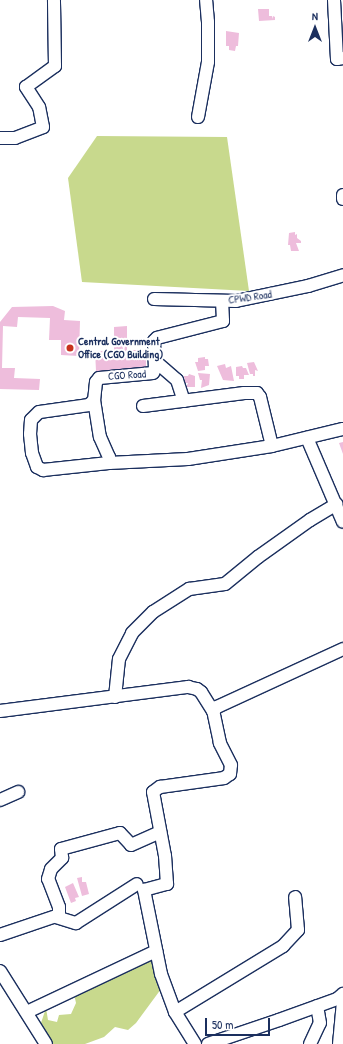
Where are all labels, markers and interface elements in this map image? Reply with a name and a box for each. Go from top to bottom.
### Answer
north arrow [295,8,335,48]
text: N [312,9,318,23]
street label: CPWD Road [227,287,273,307]
place label: Central Government Office (CGO Building) [78,335,163,361]
marker: Central Government Office (CGO Building) [65,343,75,353]
street label: CGO Road [108,367,146,383]
scale bar [207,1010,272,1036]
text: 50 m [212,1016,233,1033]

